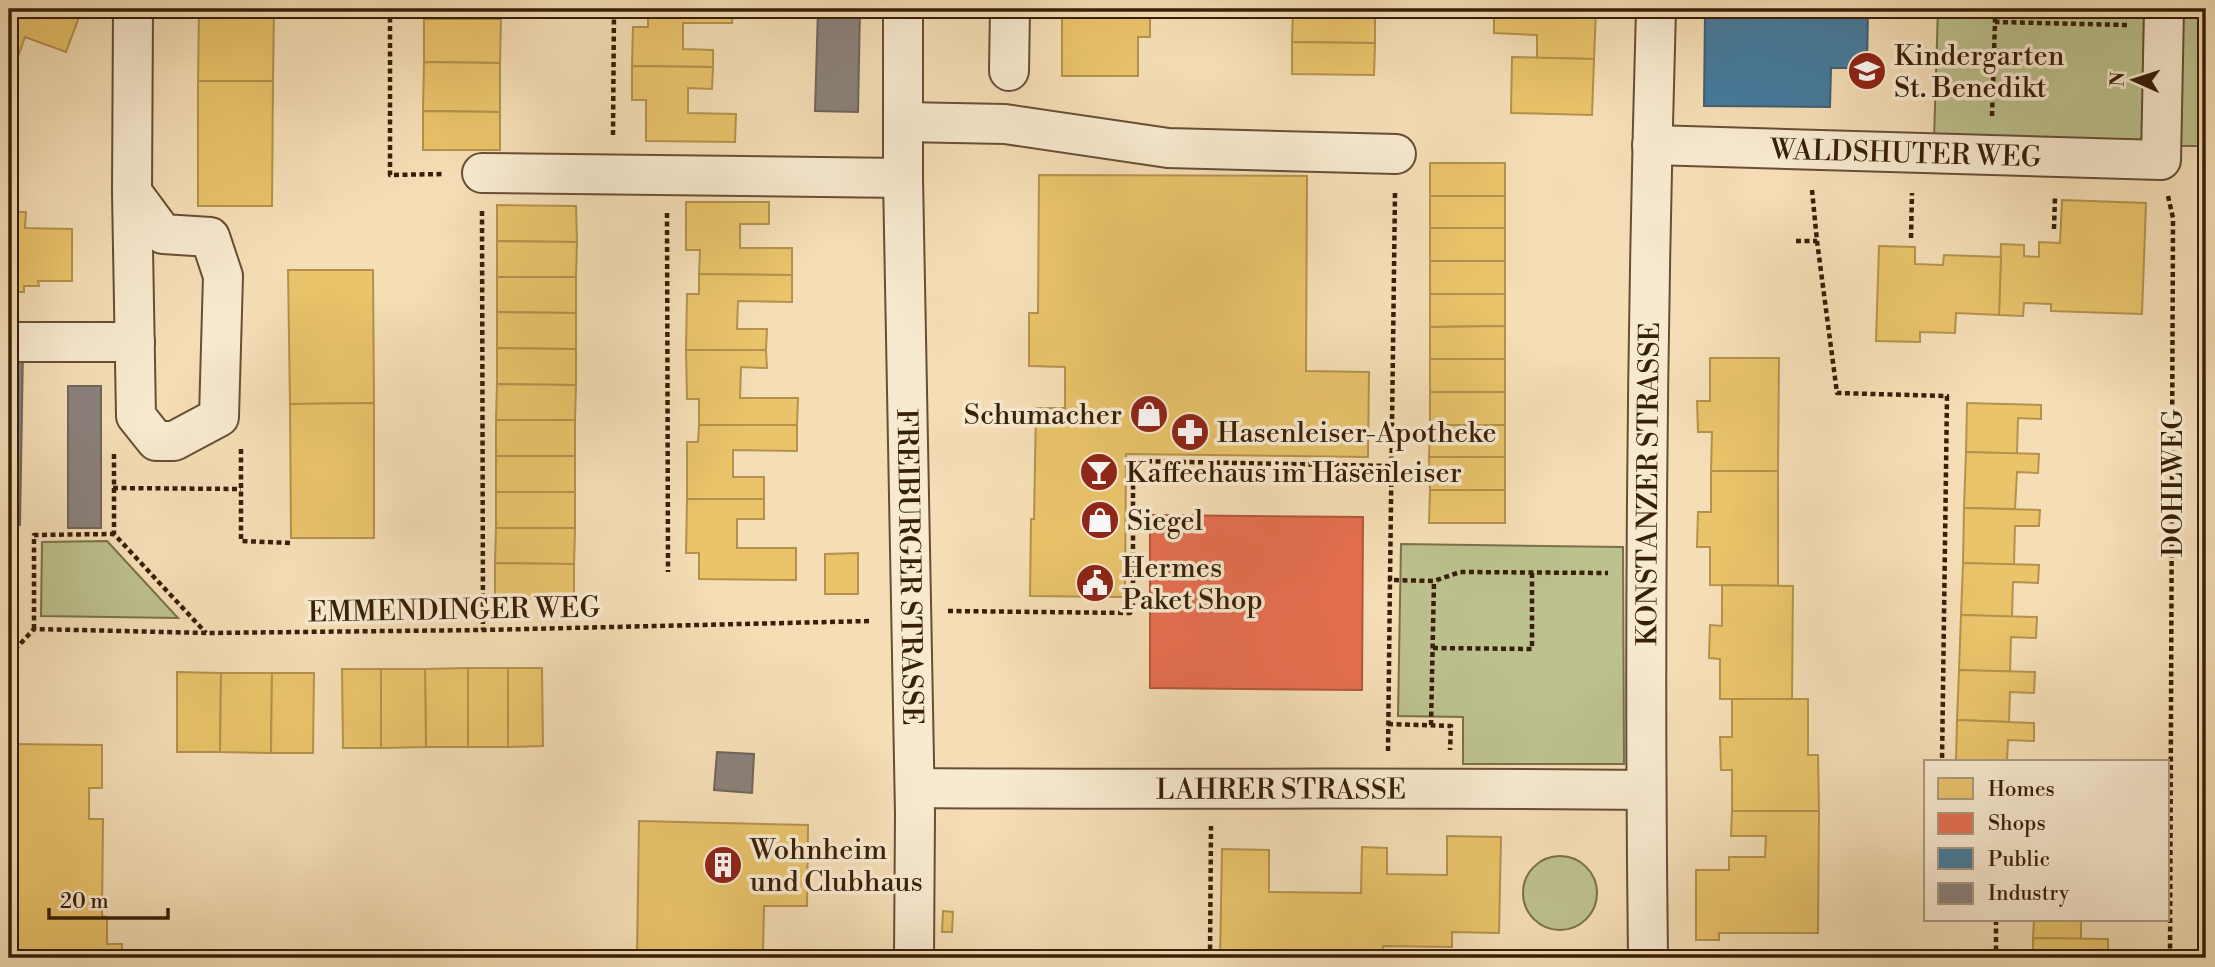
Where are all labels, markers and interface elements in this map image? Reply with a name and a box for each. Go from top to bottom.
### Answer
place label: Kindergarten St. Benedikt [1894,39,2065,106]
north arrow [2100,46,2170,116]
school or university icon: Kindergarten St. Benedikt [1846,50,1888,92]
text: N [2106,71,2130,87]
street label: WALDSHUTER WEG [1769,132,2042,175]
street label: KONSTANZER STRASSE [1630,322,1668,646]
shop icon: Schumacher [1128,393,1170,435]
place label: Schumacher [964,398,1122,433]
street label: FREIBURGER STRASSE [888,408,929,726]
street label: DOHLWEG [2156,409,2191,557]
pharmacy icon: Hasenleiser-Apotheke [1169,411,1211,453]
place label: Hasenleiser-Apotheke [1217,416,1497,451]
bar icon: Kaffeehaus im Hasenleiser [1078,451,1120,493]
place label: Kaffeehaus im Hasenleiser [1126,456,1462,491]
shop icon: Siegel [1079,499,1121,541]
place label: Siegel [1127,504,1203,539]
place label: Hermes Paket Shop [1122,551,1263,618]
public building icon: Hermes Paket Shop [1074,562,1116,604]
street label: EMMENDINGER WEG [308,590,601,631]
legend [1924,760,2170,922]
street label: LAHRER STRASSE [1156,773,1406,808]
text: Homes [1988,777,2055,803]
text: Shops [1988,811,2046,837]
place label: Wohnheim und Clubhaus [749,833,923,900]
building icon: Wohnheim und Clubhaus [702,844,744,886]
text: Public [1988,847,2050,873]
scale bar [49,876,168,920]
text: Industry [1988,881,2070,907]
text: 20 m [60,889,109,915]

